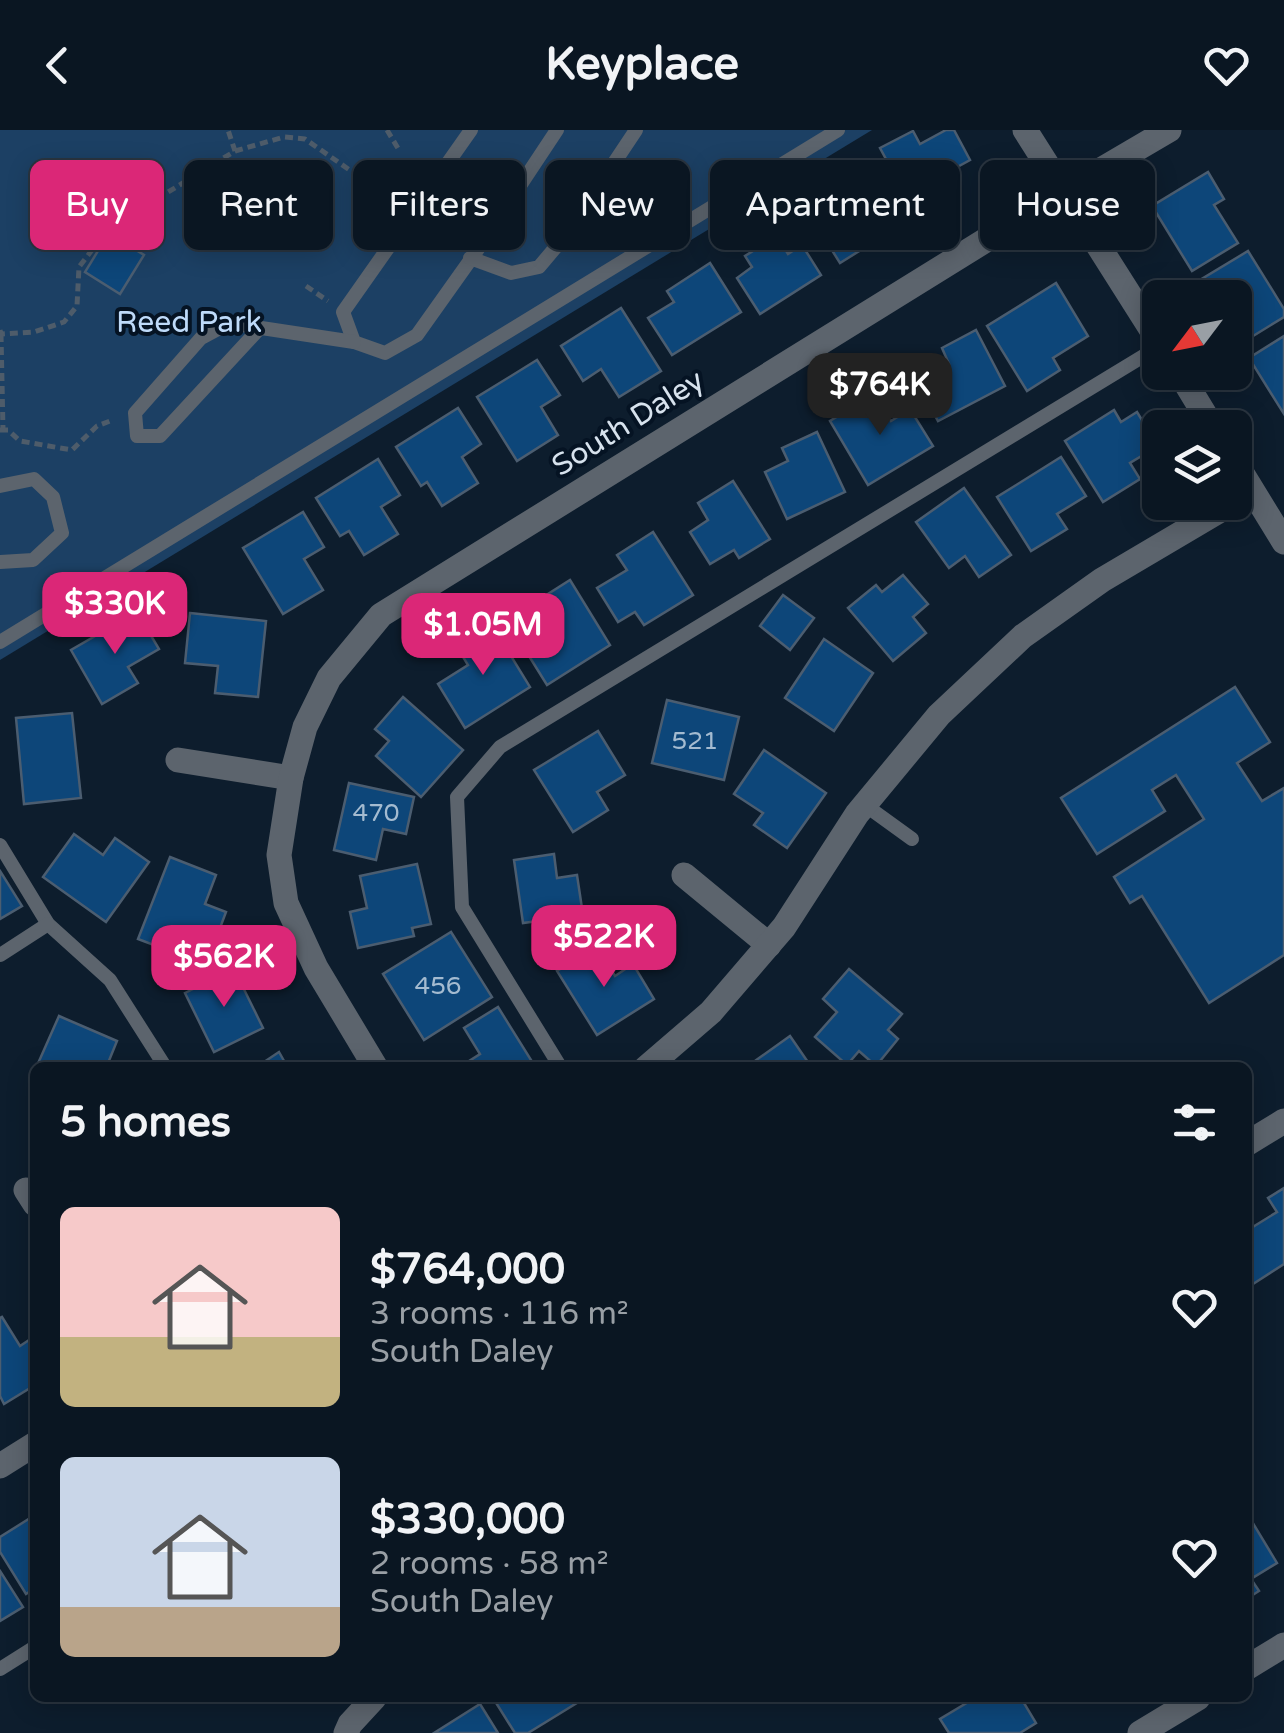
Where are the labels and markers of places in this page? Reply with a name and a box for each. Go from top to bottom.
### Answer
pin: $764K [810,353,950,438]
pin: $330K [45,572,185,657]
pin: $1.05M [402,593,564,678]
pin: $522K [534,905,674,990]
pin: $562K [154,925,294,1010]

